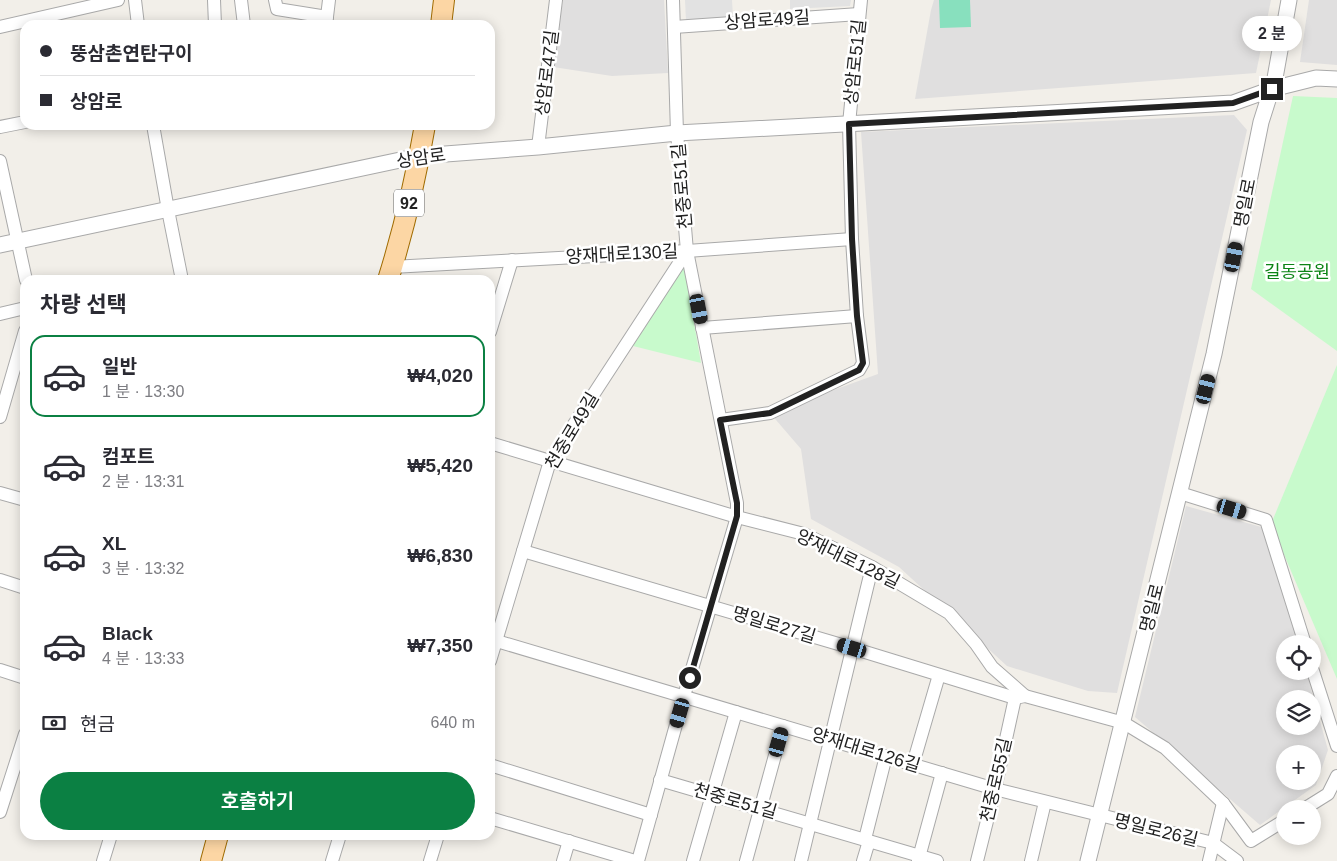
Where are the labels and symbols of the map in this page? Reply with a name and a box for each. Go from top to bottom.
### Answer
street label: 상암로49길 [723,7,811,33]
callout: 2 분 [1242,17,1302,52]
street label: 상암로51길 [841,18,869,106]
street label: 상암로47길 [532,29,562,117]
route end [1261,78,1283,100]
street label: 천중로51길 [668,142,696,230]
street label: 상암로 [395,145,447,171]
street label: 명일로 [1230,177,1260,229]
road number: 92 [394,190,424,217]
street label: 양재대로130길 [565,241,679,267]
car [1223,241,1244,273]
park label: 길동공원 [1264,262,1330,282]
car [688,293,709,325]
car [1195,373,1216,405]
street label: 천중로49길 [541,389,603,473]
car [1215,497,1248,521]
street label: 양재대로128길 [793,525,903,593]
street label: 명일로 [1136,581,1168,635]
street label: 명일로27길 [730,603,818,647]
car [835,636,868,660]
route start [679,667,701,689]
car [668,697,691,729]
street label: 양재대로126길 [809,724,923,776]
car [767,726,790,758]
street label: 천중로55길 [977,736,1015,824]
street label: 천중로51길 [691,779,779,823]
street label: 명일로26길 [1112,810,1200,850]

